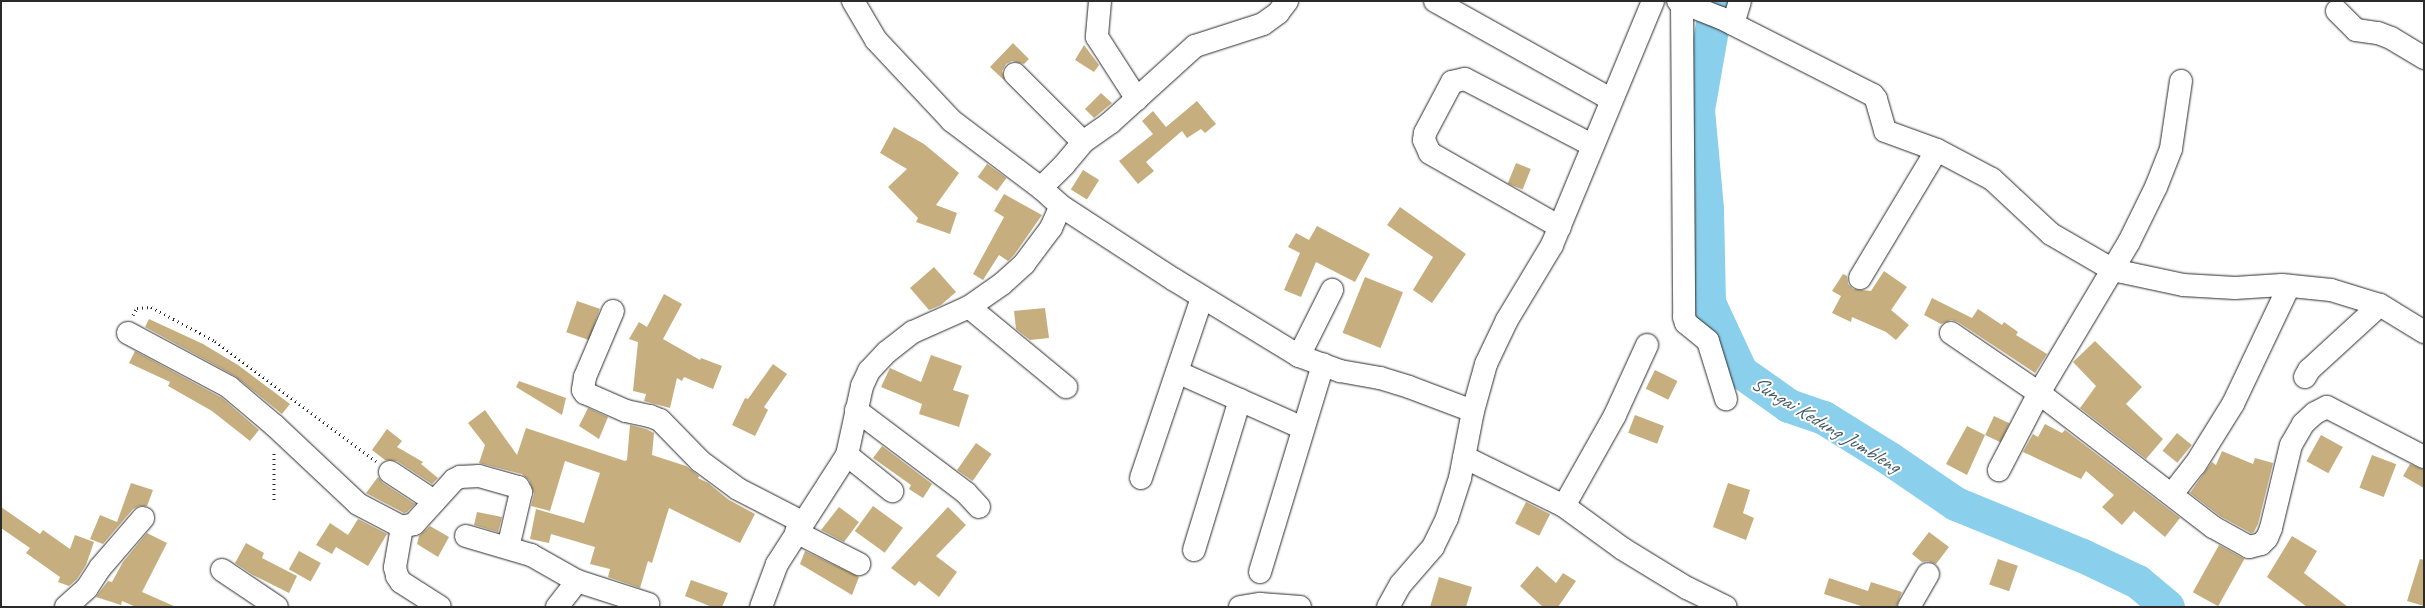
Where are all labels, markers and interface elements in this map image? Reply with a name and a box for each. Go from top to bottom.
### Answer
water label: Sungai Kedung Jumbleng [1747,370,1905,478]

